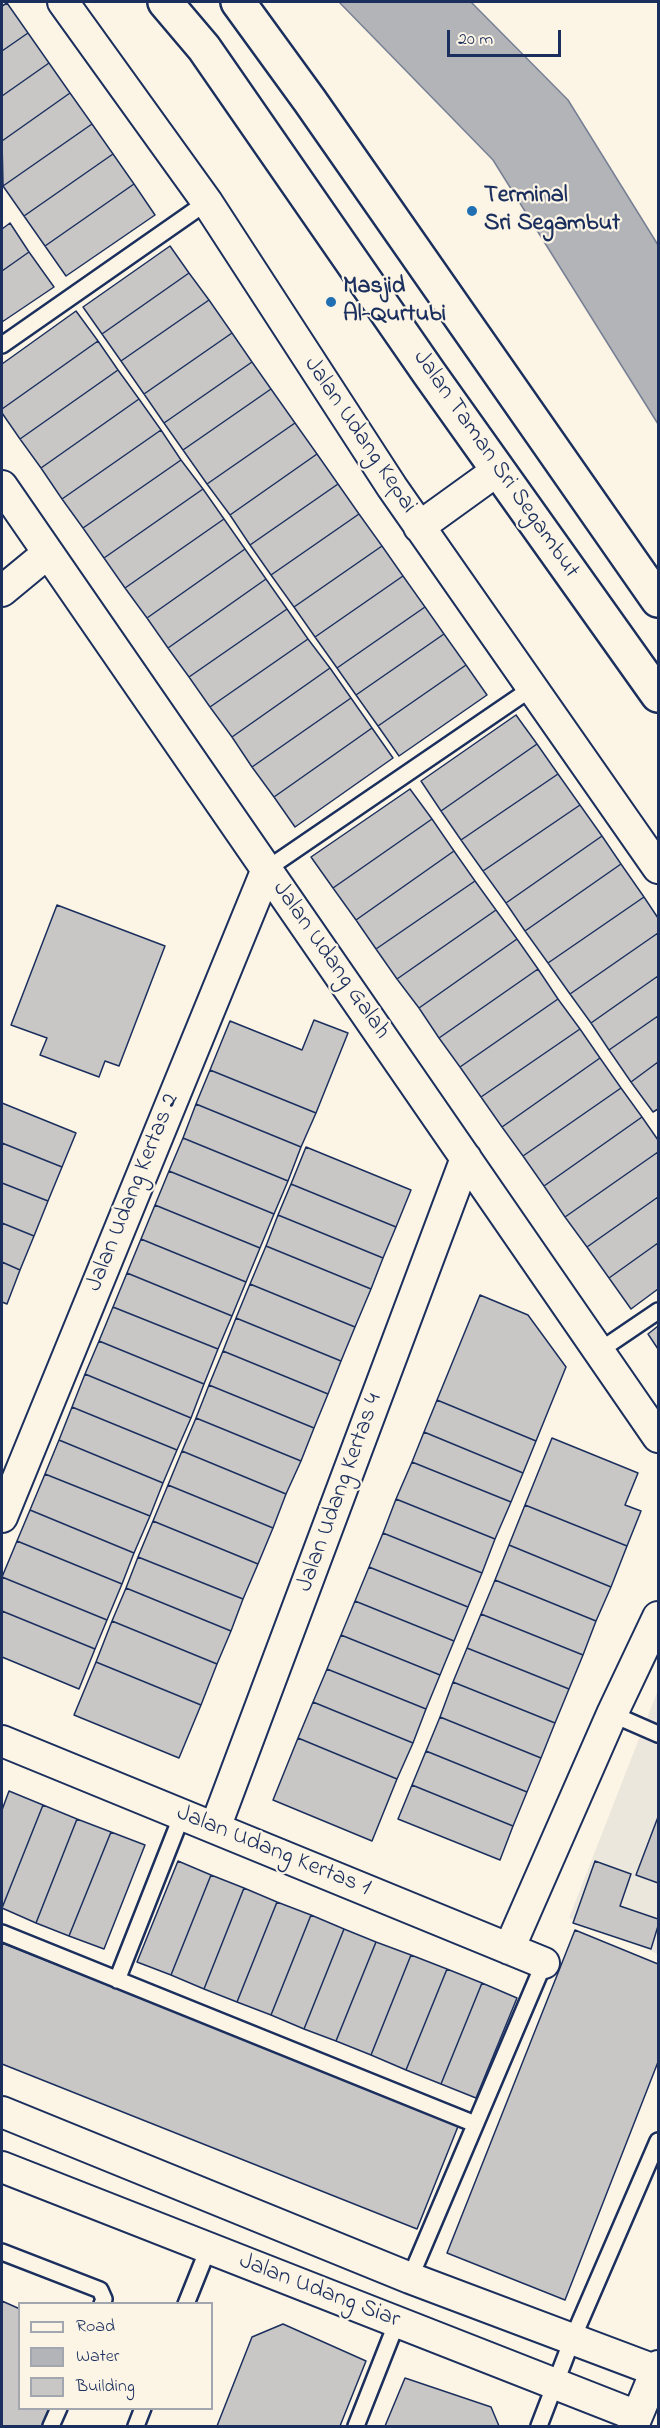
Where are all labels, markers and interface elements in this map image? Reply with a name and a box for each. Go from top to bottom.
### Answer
scale bar [450,18,564,56]
text: 20 m [458,27,493,53]
place label: Terminal Sri Segambut [484,183,620,239]
marker: Terminal Sri Segambut [465,204,479,218]
place label: Masjid Al-Qurtubi [343,274,446,330]
marker: Masjid Al-Qurtubi [324,295,338,309]
street label: Jalan Taman Sri Segambut [405,345,585,585]
street label: Jalan Udang Kepai [296,352,422,520]
street label: Jalan Udang Galah [265,877,395,1045]
street label: Jalan Udang Kertas 2 [81,1090,187,1296]
street label: Jalan Udang Kertas 4 [292,1390,390,1596]
street label: Jalan Udang Kertas 1 [172,1800,374,1904]
street label: Jalan Udang Siar [235,2248,403,2336]
legend [18,2302,213,2410]
text: Road [76,2314,115,2340]
text: Water [76,2344,119,2370]
text: Building [76,2374,135,2400]

